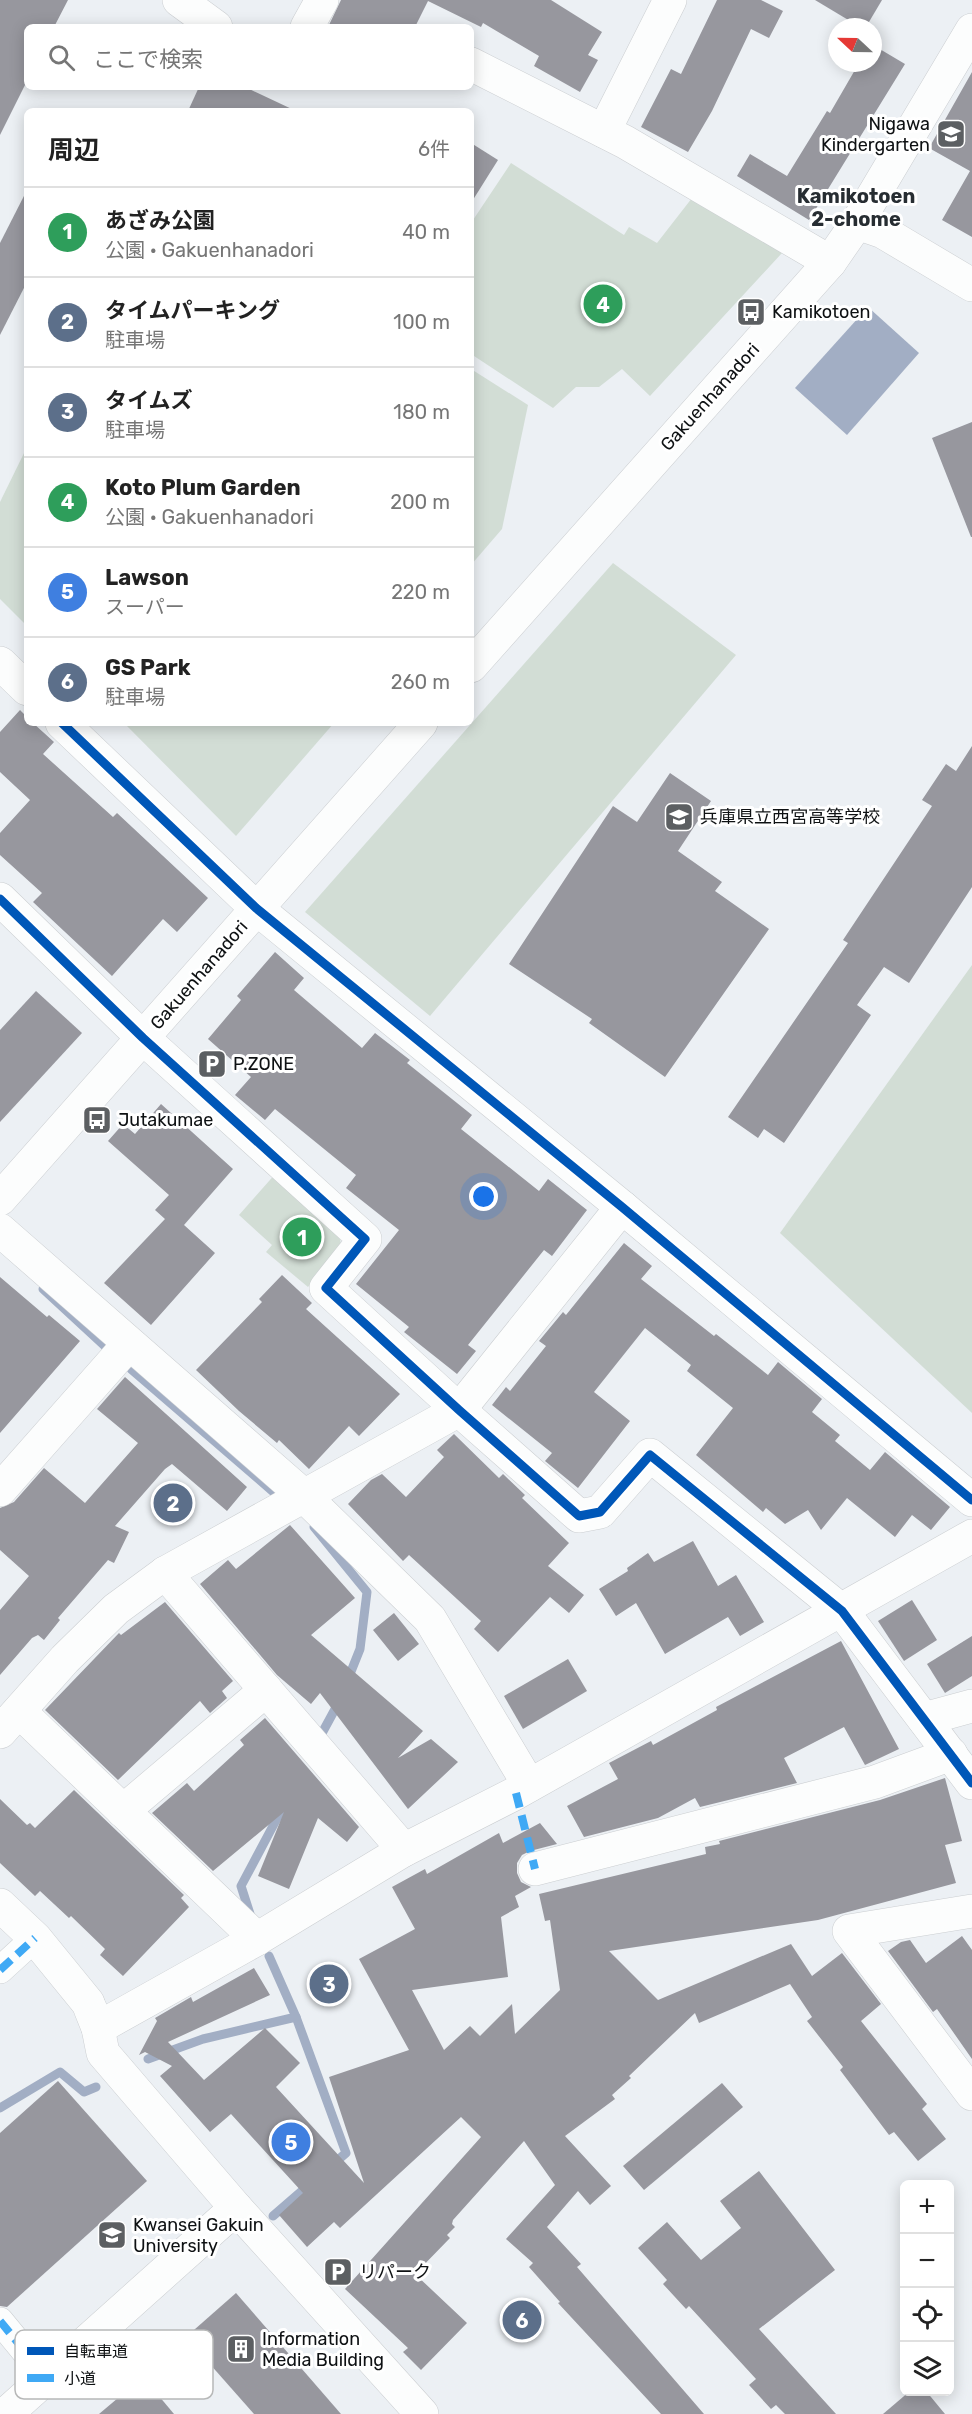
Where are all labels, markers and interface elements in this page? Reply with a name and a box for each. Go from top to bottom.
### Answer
north arrow [828,18,882,72]
search box [24,24,474,90]
icon: search [45,41,78,74]
text: ここで検索 [93,46,203,73]
place label: Nigawa Kindergarten [821,113,930,156]
school or university icon: Nigawa Kindergarten [935,118,967,150]
text: 周辺 [48,135,100,166]
text: 6件 [418,137,450,161]
district label: Kamikotoen 2-chome [797,184,915,231]
text: あざみ公園 [105,207,215,234]
text: 1 [63,220,72,244]
text: 40 m [402,220,450,244]
text: 公園 · Gakuenhanadori [105,238,314,262]
pin: 4 [584,282,622,326]
bus stop icon: Kamikotoen [735,296,767,328]
text: タイムパーキング [105,297,280,324]
place label: Kamikotoen [772,301,870,323]
text: 2 [61,310,74,334]
text: 100 m [393,310,450,334]
text: 駐車場 [105,328,165,352]
street label: Gakuenhanadori [656,339,764,455]
text: タイムズ [105,387,193,414]
text: 3 [61,400,74,424]
text: 180 m [393,400,450,424]
text: 駐車場 [105,418,165,442]
text: Koto Plum Garden [105,474,301,501]
text: 4 [61,490,74,514]
text: 200 m [390,490,450,514]
text: 公園 · Gakuenhanadori [105,505,314,529]
text: Lawson [105,564,189,591]
text: 5 [61,580,74,604]
text: 220 m [391,580,450,604]
text: スーパー [105,595,185,619]
text: GS Park [105,654,191,681]
text: 6 [61,670,74,694]
text: 260 m [391,670,450,694]
text: 駐車場 [105,685,165,709]
school or university icon: 兵庫県立西宮高等学校 [663,801,695,833]
place label: 兵庫県立西宮高等学校 [700,806,880,828]
street label: Gakuenhanadori [146,916,252,1034]
parking icon: P.ZONE [196,1048,228,1080]
place label: P.ZONE [233,1053,294,1075]
bus stop icon: Jutakumae [81,1104,113,1136]
place label: Jutakumae [118,1109,213,1131]
your location [469,1182,498,1211]
pin: 1 [282,1214,322,1260]
pin: 2 [154,1480,192,1526]
pin: 3 [310,1962,348,2006]
pin: 5 [272,2120,310,2164]
map controls [900,2180,954,2396]
button: + [900,2180,954,2234]
place label: Kwansei Gakuin University [133,2214,264,2257]
school or university icon: Kwansei Gakuin University [96,2219,128,2251]
button: − [900,2234,954,2288]
parking icon: リパーク [322,2256,354,2288]
place label: リパーク [359,2261,431,2283]
button: locate [900,2288,954,2342]
pin: 6 [502,2298,542,2342]
place label: Information Media Building [262,2328,384,2371]
legend [15,2330,213,2399]
building icon: Information Media Building [225,2333,257,2365]
text: 自転車道 [64,2342,128,2361]
button: layers [900,2342,954,2396]
text: 小道 [64,2369,96,2388]

